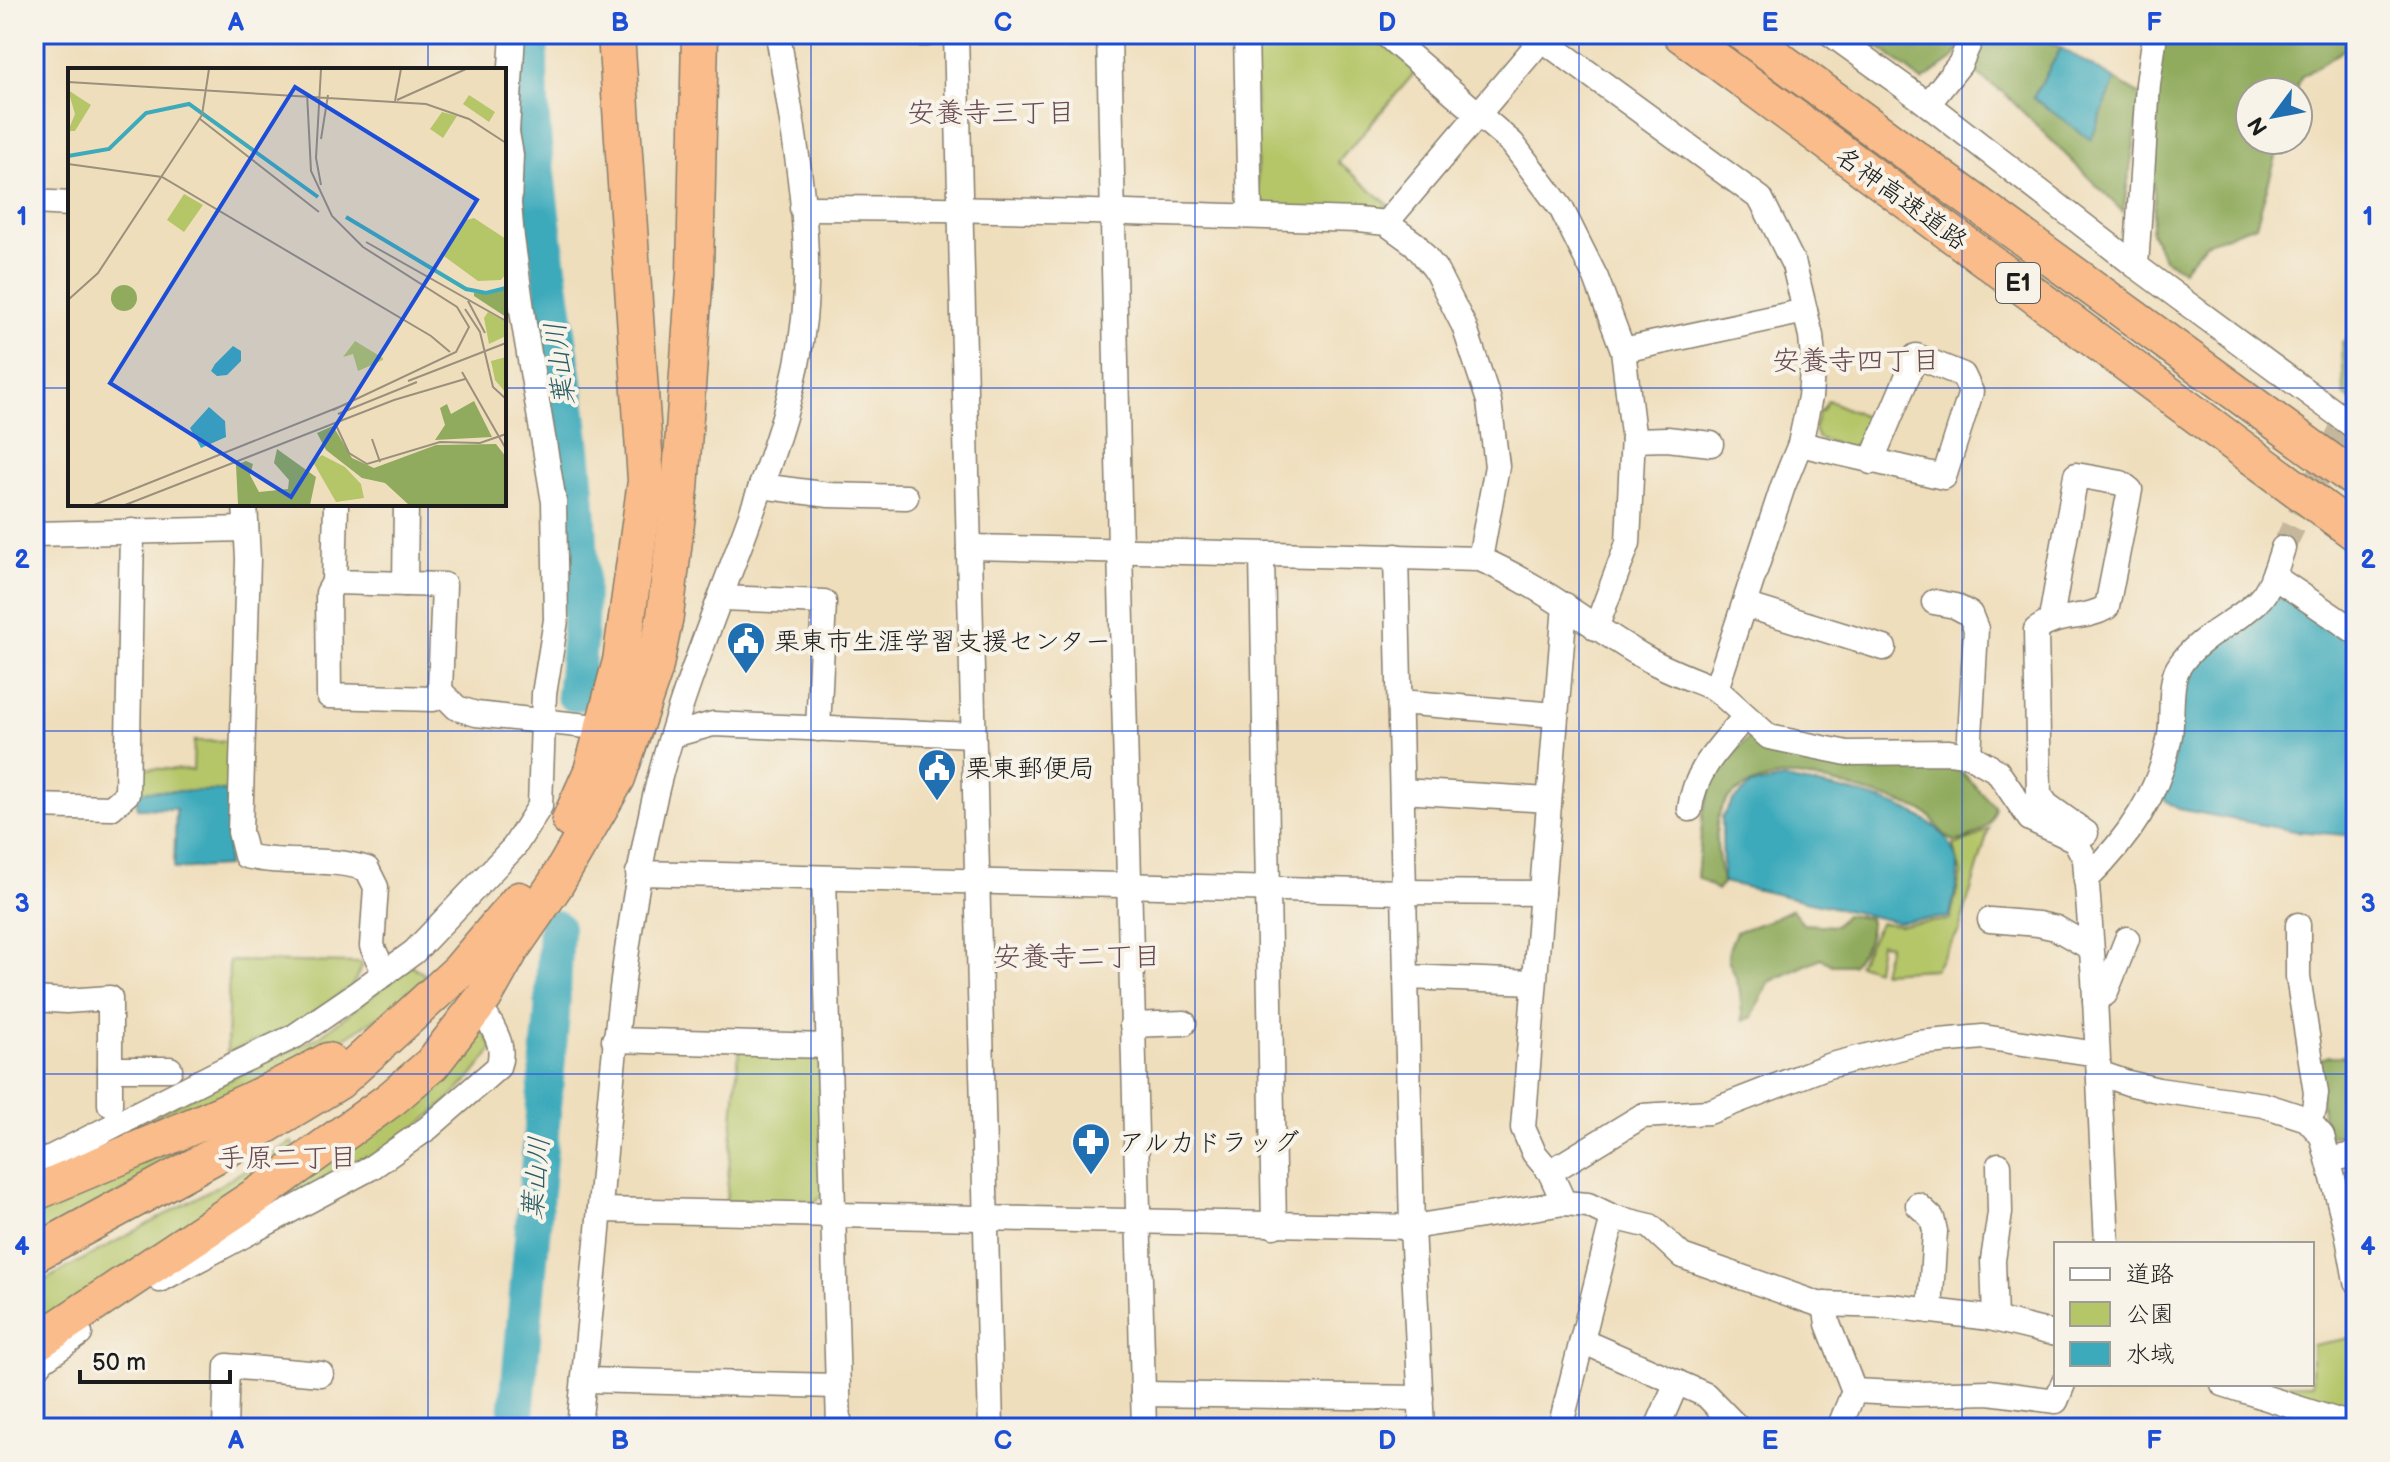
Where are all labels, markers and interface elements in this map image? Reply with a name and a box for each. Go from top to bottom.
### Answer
text: A [227,8,244,39]
text: B [611,8,629,39]
text: C [994,8,1012,39]
text: D [1378,8,1396,39]
text: E [1762,8,1779,39]
text: F [2146,8,2162,39]
inset map [68,68,506,506]
north arrow [2234,76,2314,156]
district label: 安養寺三丁目 [907,97,1075,130]
text: N [2242,112,2274,140]
street label: 名神高速道路 [1829,141,1973,258]
text: 1 [17,202,27,233]
text: 1 [2363,202,2373,233]
road number: E1 [1996,263,2040,303]
water label: 葉山川 [539,320,582,408]
district label: 安養寺四丁目 [1772,345,1940,378]
text: 2 [14,545,30,576]
text: 2 [2360,545,2376,576]
public building icon: 栗東市生涯学習支援センター [725,620,767,675]
place label: 栗東市生涯学習支援センター [774,627,1111,658]
public building icon: 栗東郵便局 [916,747,958,802]
place label: 栗東郵便局 [965,754,1095,785]
text: 3 [14,889,30,920]
text: 3 [2360,889,2376,920]
district label: 安養寺二丁目 [993,941,1161,974]
pharmacy icon: アルカドラッグ [1070,1121,1112,1176]
place label: アルカドラッグ [1119,1128,1299,1159]
water label: 葉山川 [516,1135,557,1221]
district label: 手原二丁目 [217,1142,357,1175]
text: 4 [14,1232,30,1263]
text: 4 [2360,1232,2376,1263]
legend [2054,1242,2314,1386]
text: 道路 [2126,1260,2174,1289]
text: 公園 [2126,1300,2174,1329]
scale bar [80,1334,230,1384]
text: 水域 [2126,1340,2174,1369]
text: 50 m [92,1348,146,1377]
text: A [227,1426,244,1457]
text: B [611,1426,629,1457]
text: C [994,1426,1012,1457]
text: D [1378,1426,1396,1457]
text: E [1762,1426,1779,1457]
text: F [2146,1426,2162,1457]

